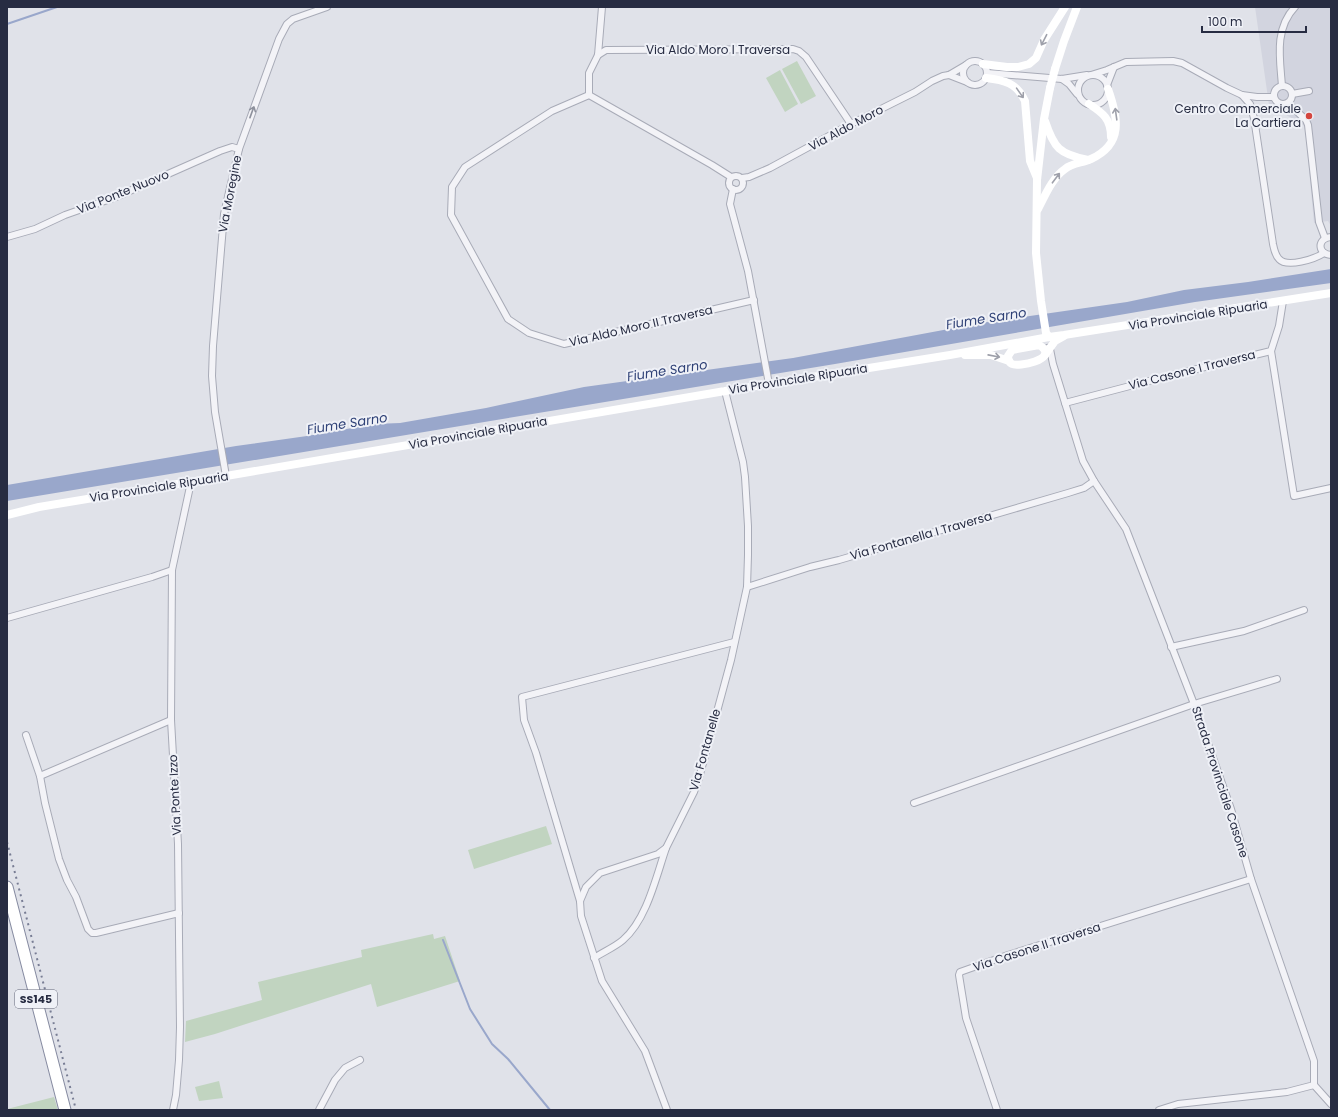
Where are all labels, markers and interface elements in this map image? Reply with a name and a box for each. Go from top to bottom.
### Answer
scale bar [1202,8,1306,34]
text: 100 m [1208,13,1242,30]
one-way arrow [1040,34,1048,46]
street label: Via Aldo Moro I Traversa [646,41,790,58]
one-way arrow [1016,88,1024,99]
place label: Centro Commerciale La Cartiera [1175,100,1301,131]
street label: Via Aldo Moro [805,101,886,154]
one-way arrow [249,106,256,119]
one-way arrow [1112,108,1120,121]
marker: Centro Commerciale La Cartiera [1304,111,1314,121]
street label: Via Moregine [214,154,245,234]
street label: Via Ponte Nuovo [74,165,172,218]
one-way arrow [1052,173,1060,184]
street label: Via Provinciale Ripuaria [1127,295,1269,334]
street label: Via Aldo Moro II Traversa [567,301,714,350]
water label: Fiume Sarno [944,303,1028,334]
street label: Via Casone I Traversa [1127,346,1257,394]
one-way arrow [987,353,1000,361]
water label: Fiume Sarno [625,355,709,386]
street label: Via Provinciale Ripuaria [727,359,869,398]
water label: Fiume Sarno [305,408,389,439]
street label: Via Provinciale Ripuaria [407,412,549,453]
street label: Via Provinciale Ripuaria [88,467,230,506]
street label: Via Fontanella I Traversa [848,507,994,564]
street label: Strada Provinciale Casone [1188,704,1253,860]
street label: Via Fontanelle [685,707,724,793]
street label: Via Ponte Izzo [164,754,185,836]
street label: Via Casone II Traversa [971,918,1103,975]
road number: SS145 [15,990,57,1008]

